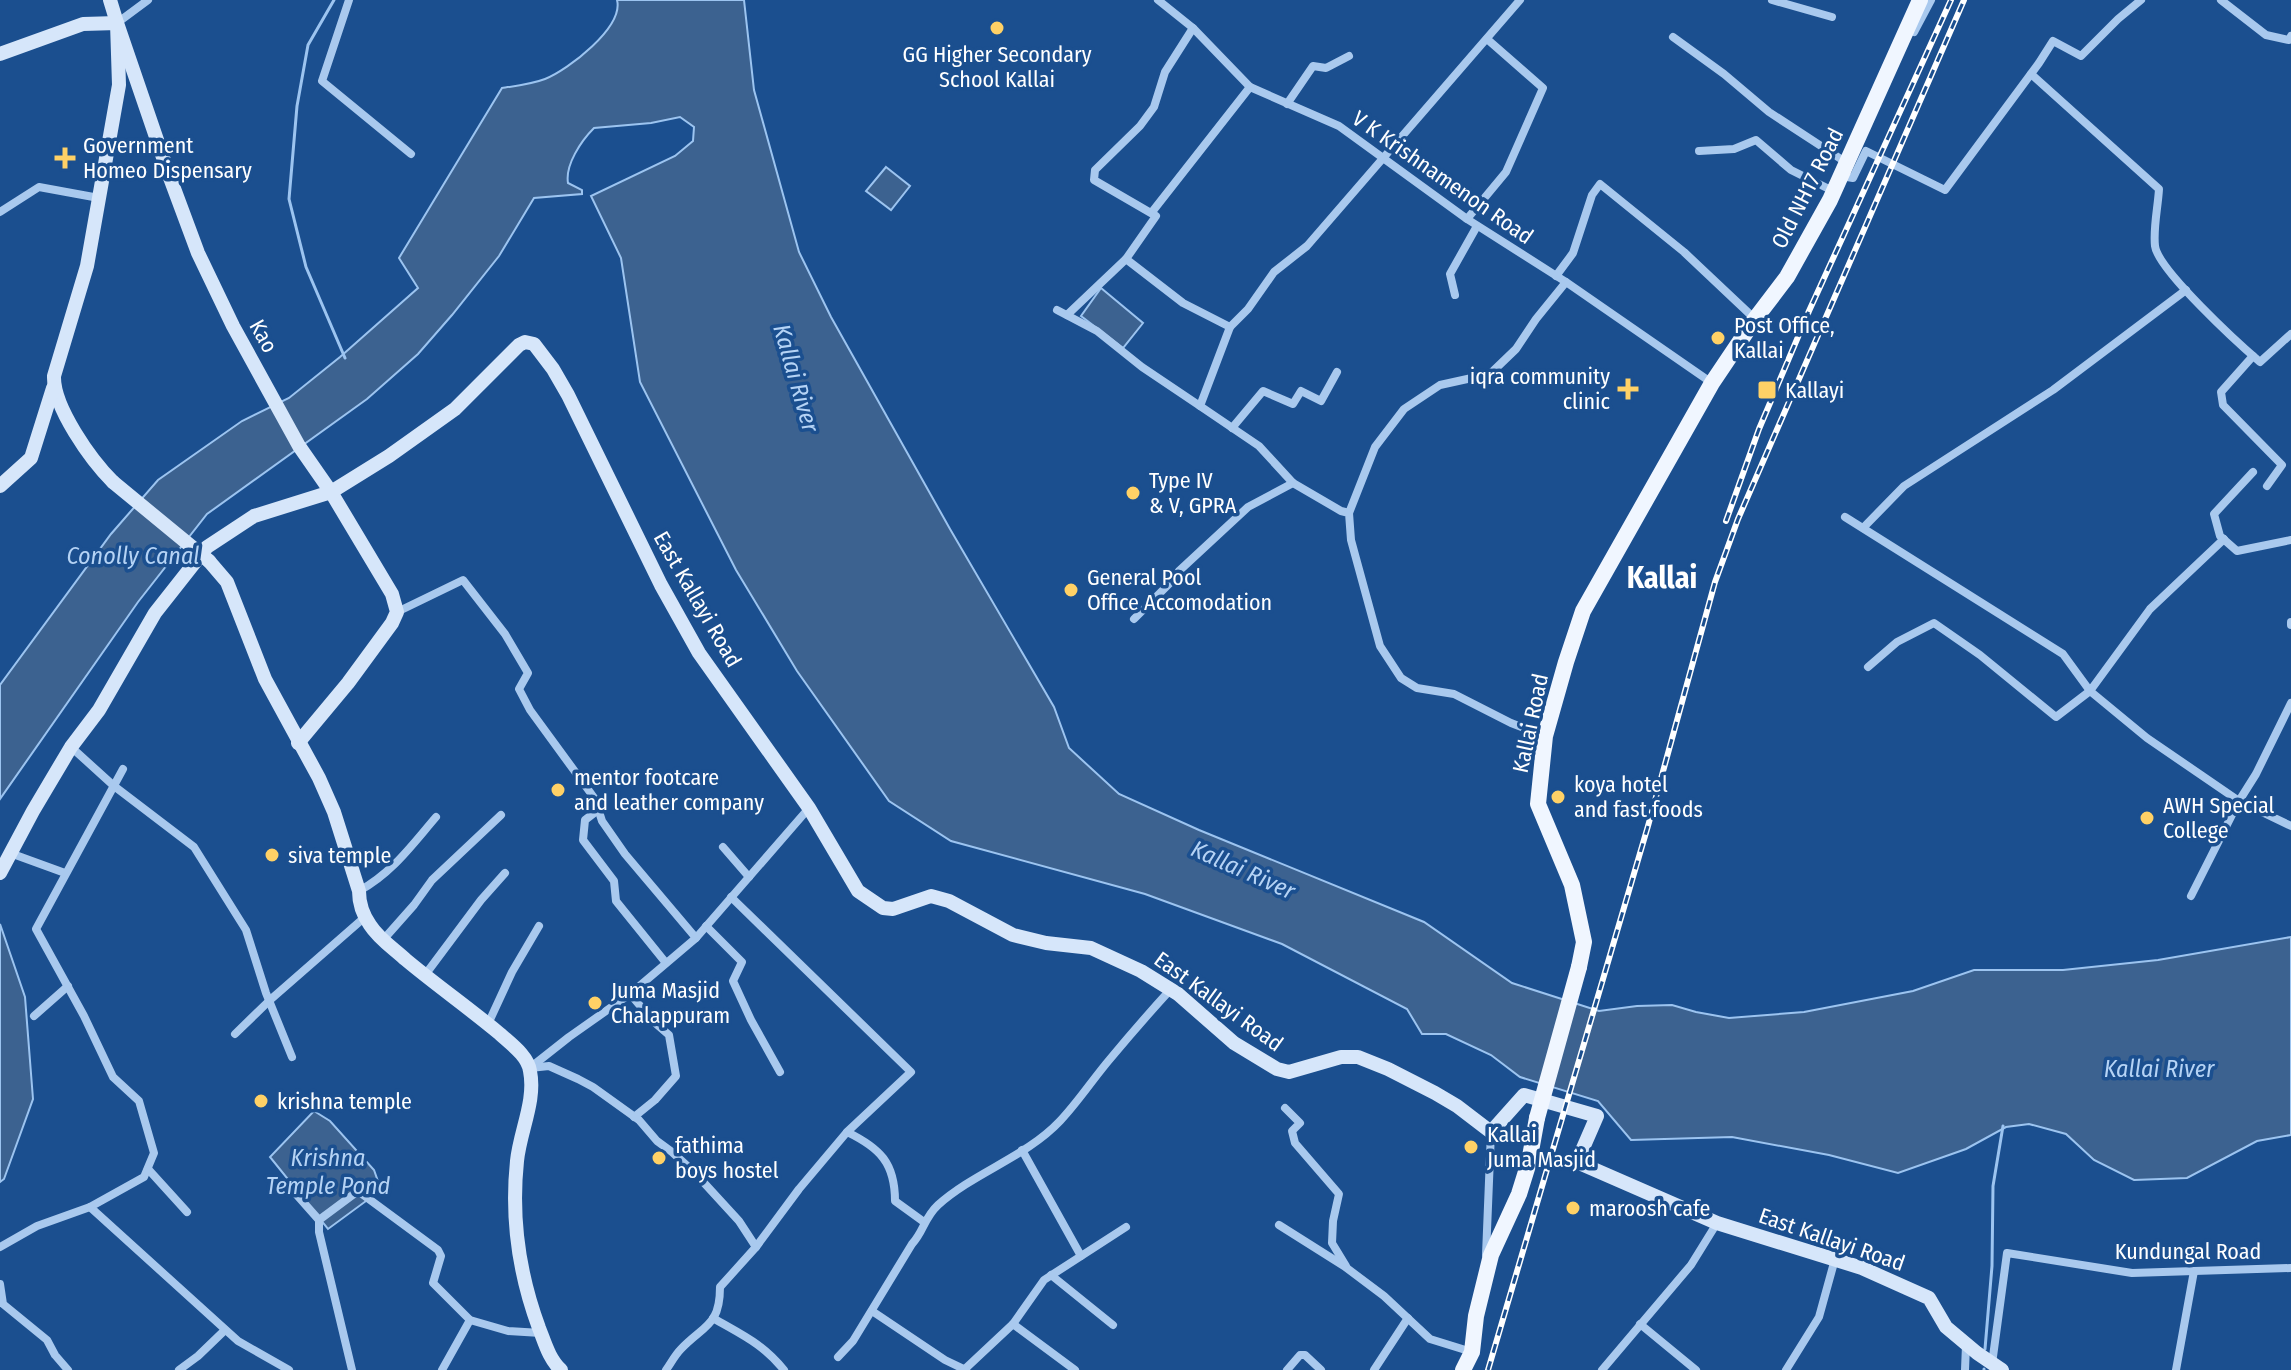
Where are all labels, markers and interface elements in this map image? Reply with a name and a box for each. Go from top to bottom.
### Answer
marker: GG Higher Secondary School Kallai [988,19,1006,37]
place label: GG Higher Secondary School Kallai [903,41,1092,93]
street label: V K Krishnamenon Road [1347,105,1538,250]
street label: Old NH17 Road [1766,124,1849,253]
place label: Government Homeo Dispensary [83,132,252,184]
marker: Government Homeo Dispensary [54,147,76,169]
place label: Post Office, Kallai [1734,312,1834,364]
street label: Kao [244,315,284,358]
water label: Kallai River [767,321,825,436]
marker: Post Office, Kallai [1709,329,1727,347]
place label: iqra community clinic [1470,363,1611,415]
place label: Kallayi [1785,377,1844,404]
marker: iqra community clinic [1617,378,1639,400]
marker: Kallayi [1756,379,1778,401]
place label: Type IV & V, GPRA [1149,467,1237,519]
marker: Type IV & V, GPRA [1124,484,1142,502]
street label: East Kallayi Road [648,526,747,672]
water label: Conolly Canal [66,542,200,570]
district label: Kallai [1627,560,1697,596]
place label: General Pool Office Accomodation [1087,564,1272,616]
marker: General Pool Office Accomodation [1062,581,1080,599]
street label: Kallai Road [1507,671,1554,775]
place label: mentor footcare and leather company [574,764,764,816]
place label: koya hotel and fast foods [1574,771,1703,823]
marker: mentor footcare and leather company [549,781,567,799]
marker: koya hotel and fast foods [1549,788,1567,806]
place label: AWH Special College [2163,792,2275,844]
marker: AWH Special College [2138,809,2156,827]
water label: Kallai River [1187,835,1300,906]
place label: siva temple [288,842,391,869]
marker: siva temple [263,846,281,864]
street label: East Kallayi Road [1149,946,1288,1057]
place label: Juma Masjid Chalappuram [611,977,730,1029]
marker: Juma Masjid Chalappuram [586,994,604,1012]
water label: Kallai River [2104,1055,2215,1083]
place label: krishna temple [277,1088,412,1115]
marker: krishna temple [252,1092,270,1110]
place label: Kallai Juma Masjid [1487,1121,1596,1173]
place label: fathima boys hostel [675,1132,779,1184]
marker: Kallai Juma Masjid [1462,1138,1480,1156]
water label: Krishna Temple Pond [266,1144,391,1200]
marker: fathima boys hostel [650,1149,668,1167]
place label: maroosh cafe [1589,1195,1710,1222]
marker: maroosh cafe [1564,1199,1582,1217]
street label: East Kallayi Road [1755,1202,1908,1277]
street label: Kundungal Road [2115,1238,2261,1265]

